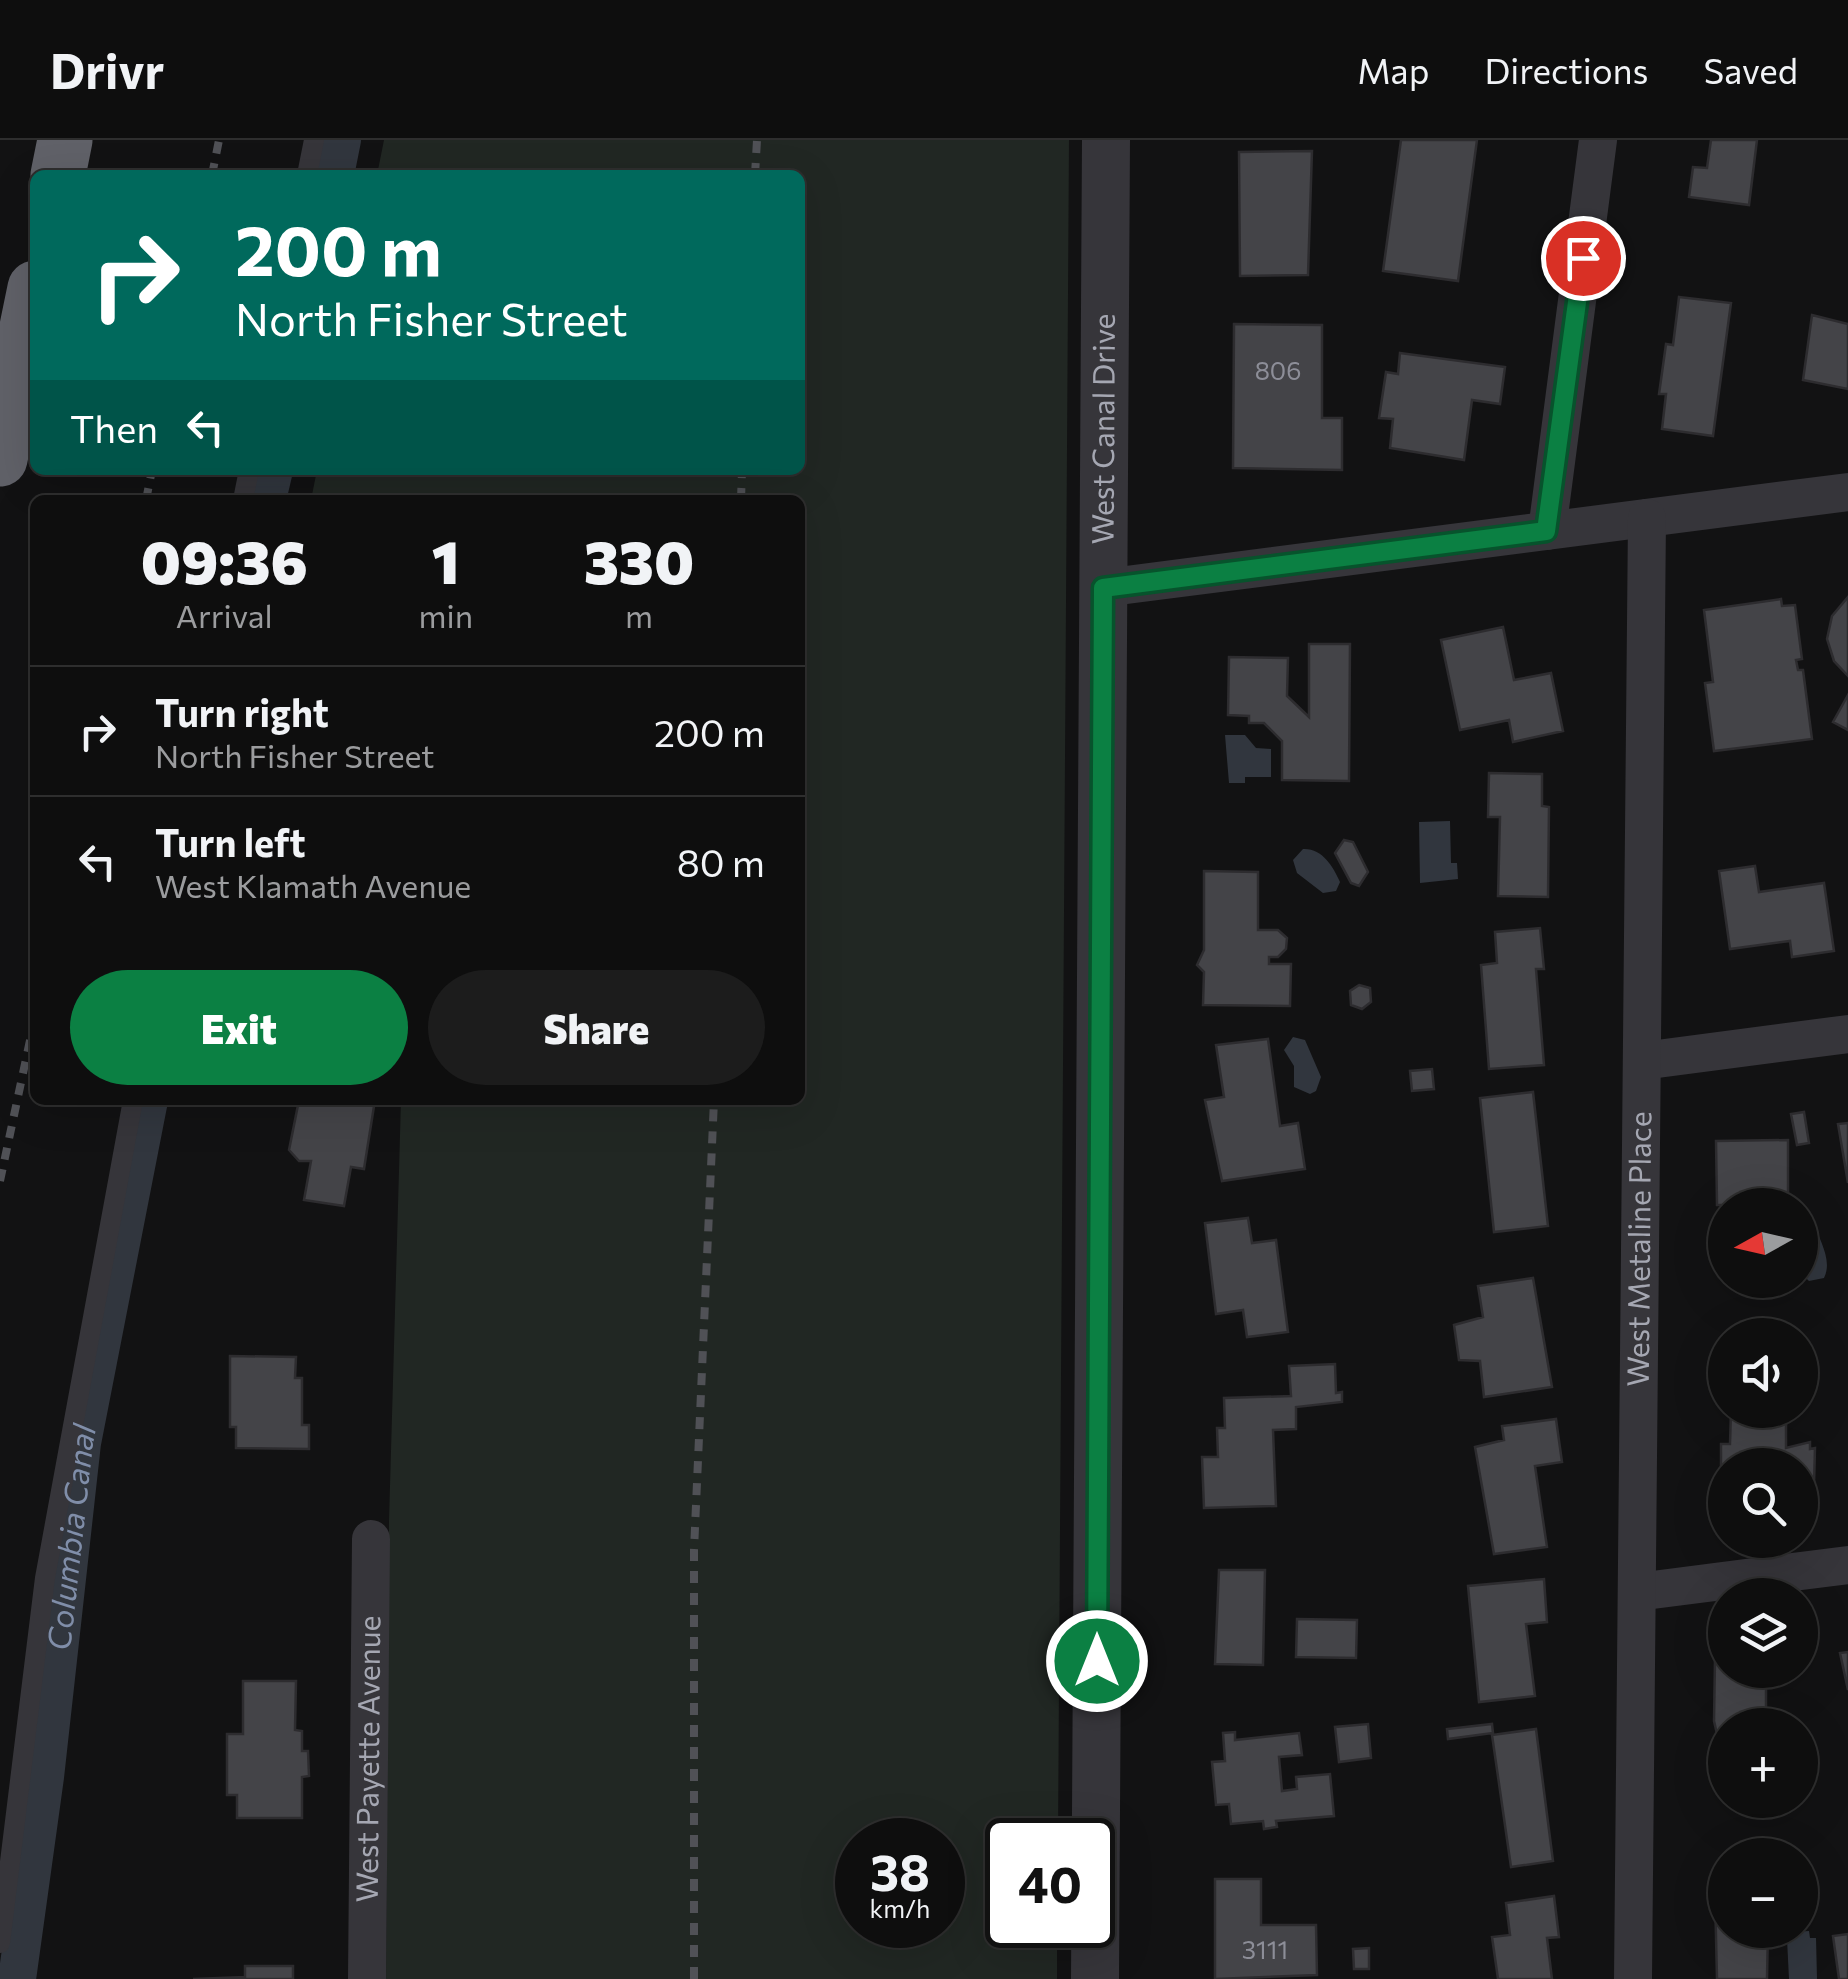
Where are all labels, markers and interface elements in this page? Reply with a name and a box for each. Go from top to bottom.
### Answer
text: Drivr [50,40,164,99]
text: Map [1357,48,1429,91]
text: Directions [1484,48,1649,91]
text: Saved [1704,48,1798,91]
text: 200 m [235,205,442,290]
icon: right [70,210,200,340]
pin [1541,216,1626,301]
icon: arrive [1556,231,1611,286]
text: North Fisher Street [235,290,628,345]
street label: West Canal Drive [1083,313,1121,545]
house number: 806 [1255,355,1301,385]
icon: left [178,400,233,455]
text: Then [70,404,158,451]
text: 09:36 [141,523,308,596]
text: 1 [432,523,460,596]
text: 330 [584,523,694,596]
text: Arrival [176,595,273,635]
text: min [419,595,473,635]
text: m [625,595,653,635]
text: Turn right [155,688,329,735]
icon: right [70,704,125,759]
text: 200 m [654,708,765,755]
text: North Fisher Street [155,735,434,775]
text: Turn left [155,818,306,865]
icon: left [70,834,125,889]
text: 80 m [677,838,765,885]
text: West Klamath Avenue [155,865,471,905]
button: Exit [70,970,408,1085]
button: Share [428,970,765,1085]
street label: West Metaline Place [1618,1111,1657,1387]
north arrow [1708,1188,1818,1298]
map controls [1708,1188,1818,1948]
button: sound [1708,1318,1818,1428]
water label: Columbia Canal [37,1420,103,1652]
button: search [1708,1448,1818,1558]
button: layers [1708,1578,1818,1688]
position arrow [1045,1609,1149,1713]
street label: West Payette Avenue [347,1615,386,1903]
button: + [1708,1708,1818,1818]
speed limit sign: 40 [985,1818,1115,1948]
button: − [1708,1838,1818,1948]
text: 38 [870,1840,930,1901]
text: km/h [870,1893,930,1923]
house number: 3111 [1242,1934,1288,1964]

